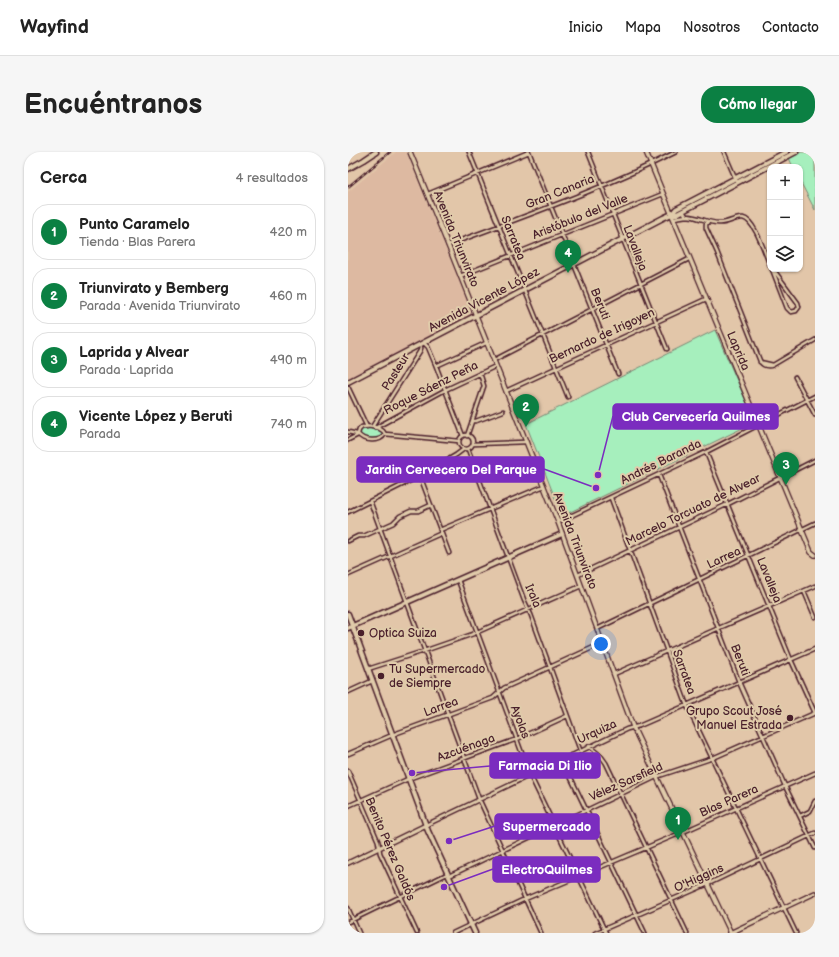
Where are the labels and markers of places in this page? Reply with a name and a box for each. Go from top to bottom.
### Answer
pin: 4 [555,240,581,273]
pin: 2 [513,394,539,427]
callout: Club Cervecería Quilmes [613,404,778,429]
pin: 3 [773,452,799,485]
callout: Jardin Cervecero Del Parque [357,457,544,482]
place label: Optica Suiza [369,626,437,641]
marker: Optica Suiza [356,628,366,638]
place label: Tu Supermercado de Siempre [389,662,486,691]
marker: Tu Supermercado de Siempre [376,671,386,681]
place label: Grupo Scout José Manuel Estrada [686,704,782,733]
marker: Grupo Scout José Manuel Estrada [785,713,795,723]
callout: Farmacia Di Ilio [490,753,600,778]
pin: 1 [665,807,691,840]
callout: Supermercado [495,814,599,839]
callout: ElectroQuilmes [493,857,600,882]

